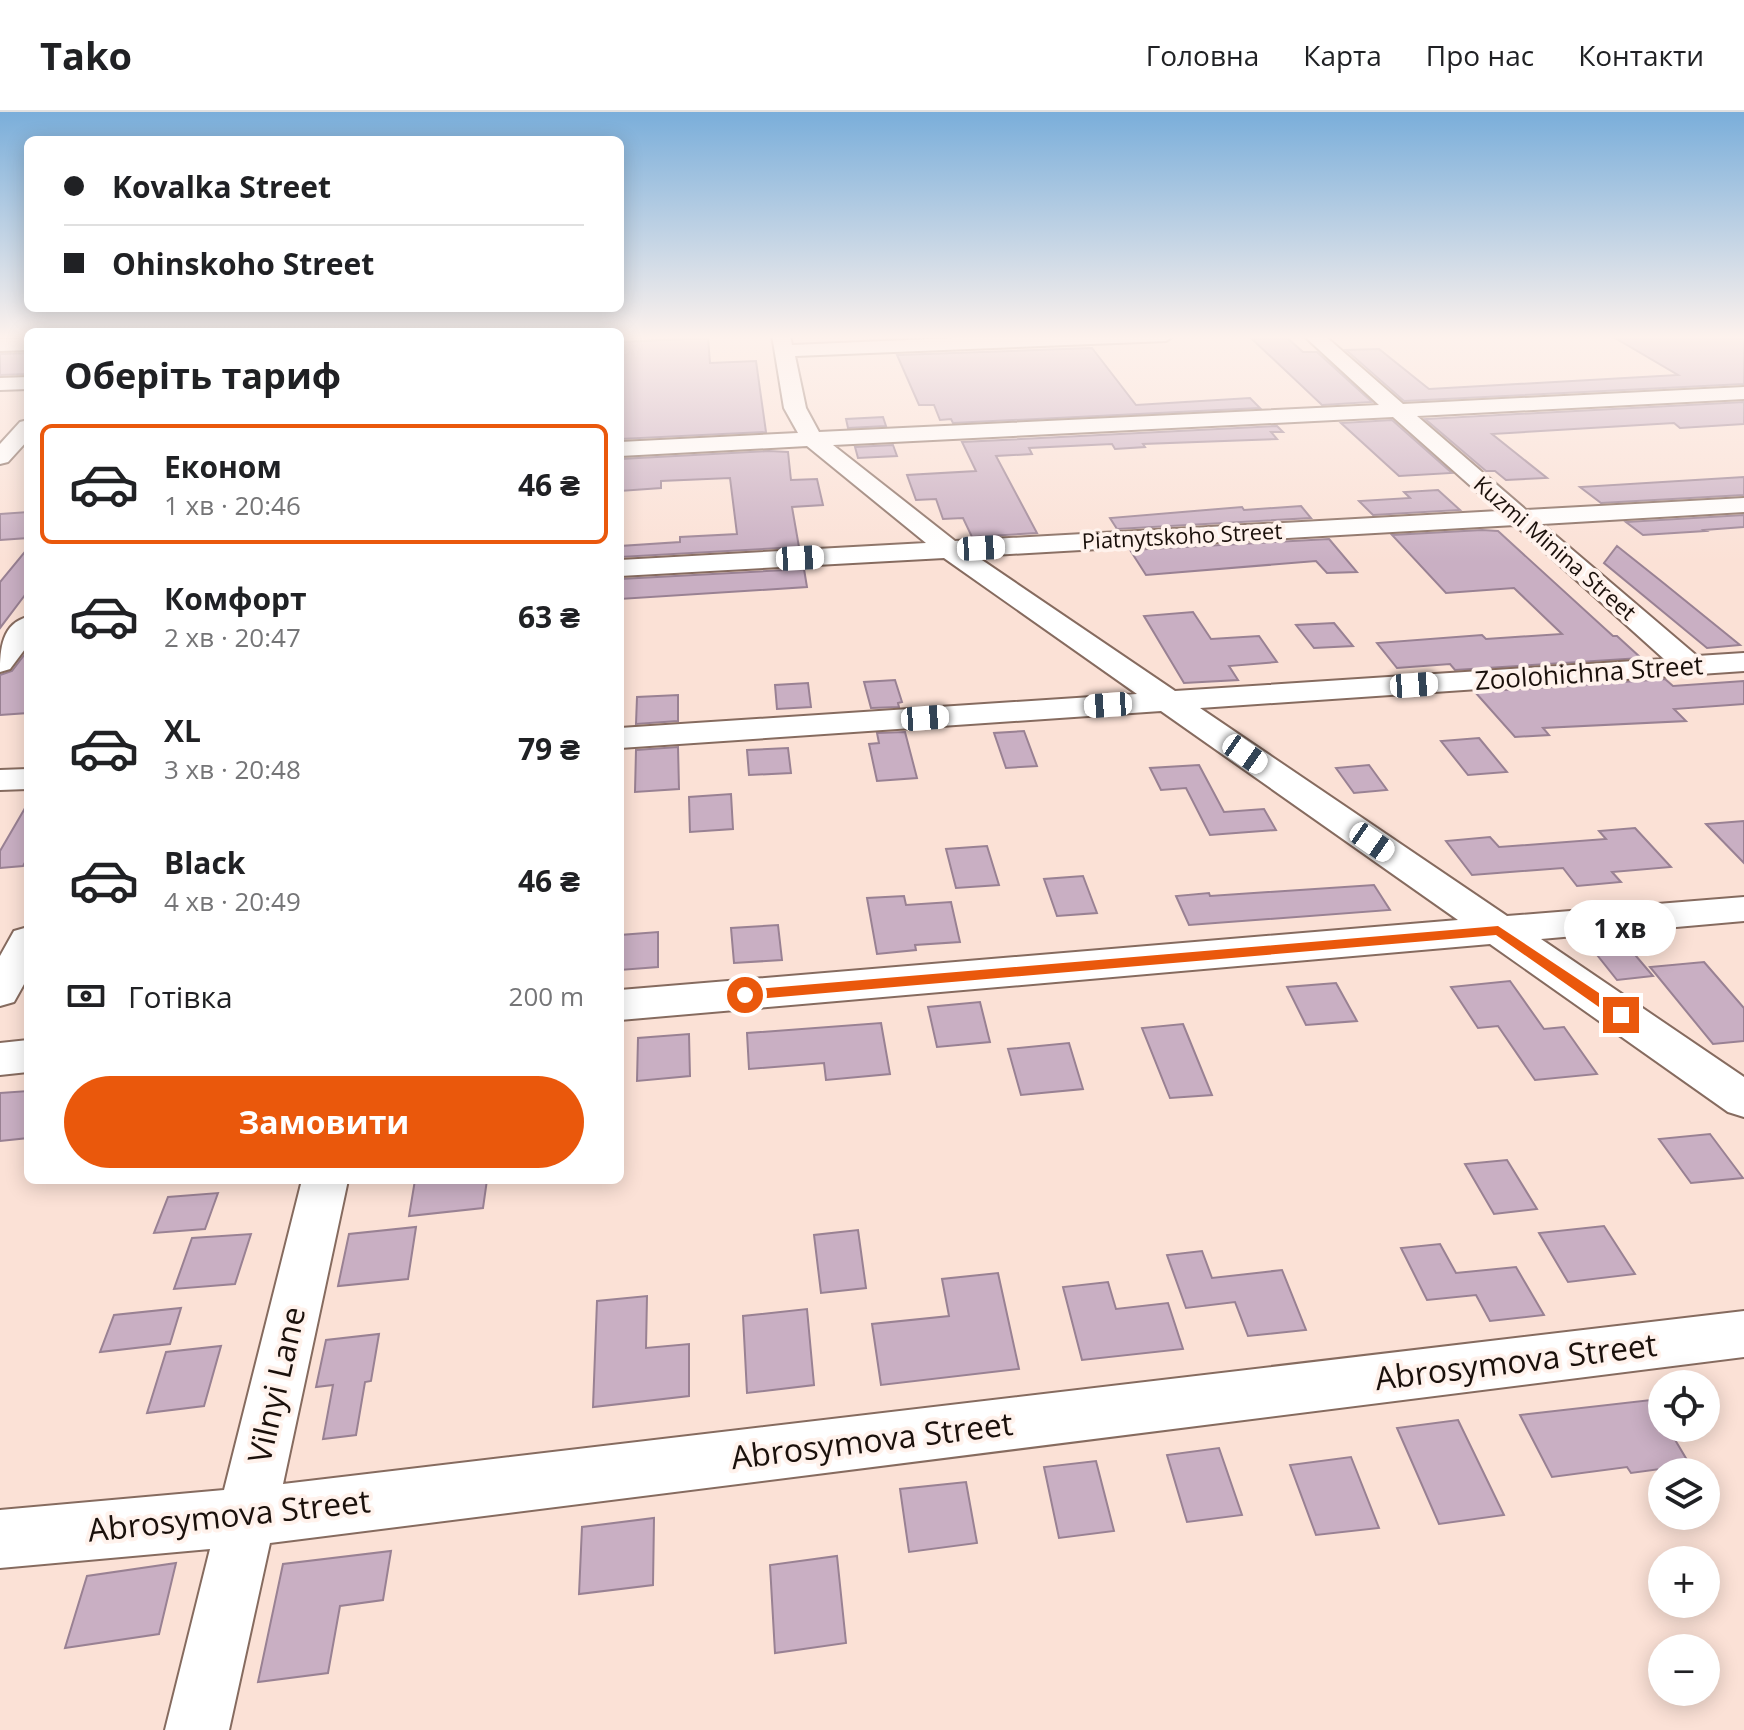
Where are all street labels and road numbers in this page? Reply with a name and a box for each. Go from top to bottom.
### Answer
street label: Kuzmi Minina Street [1468,468,1643,626]
street label: Piatnytskoho Street [1081,515,1283,555]
street label: Zoolohichna Street [1473,646,1704,698]
street label: Vilnyi Lane [237,1302,314,1467]
street label: Abrosymova Street [1372,1322,1659,1399]
street label: Abrosymova Street [728,1401,1015,1478]
street label: Abrosymova Street [85,1478,372,1551]

